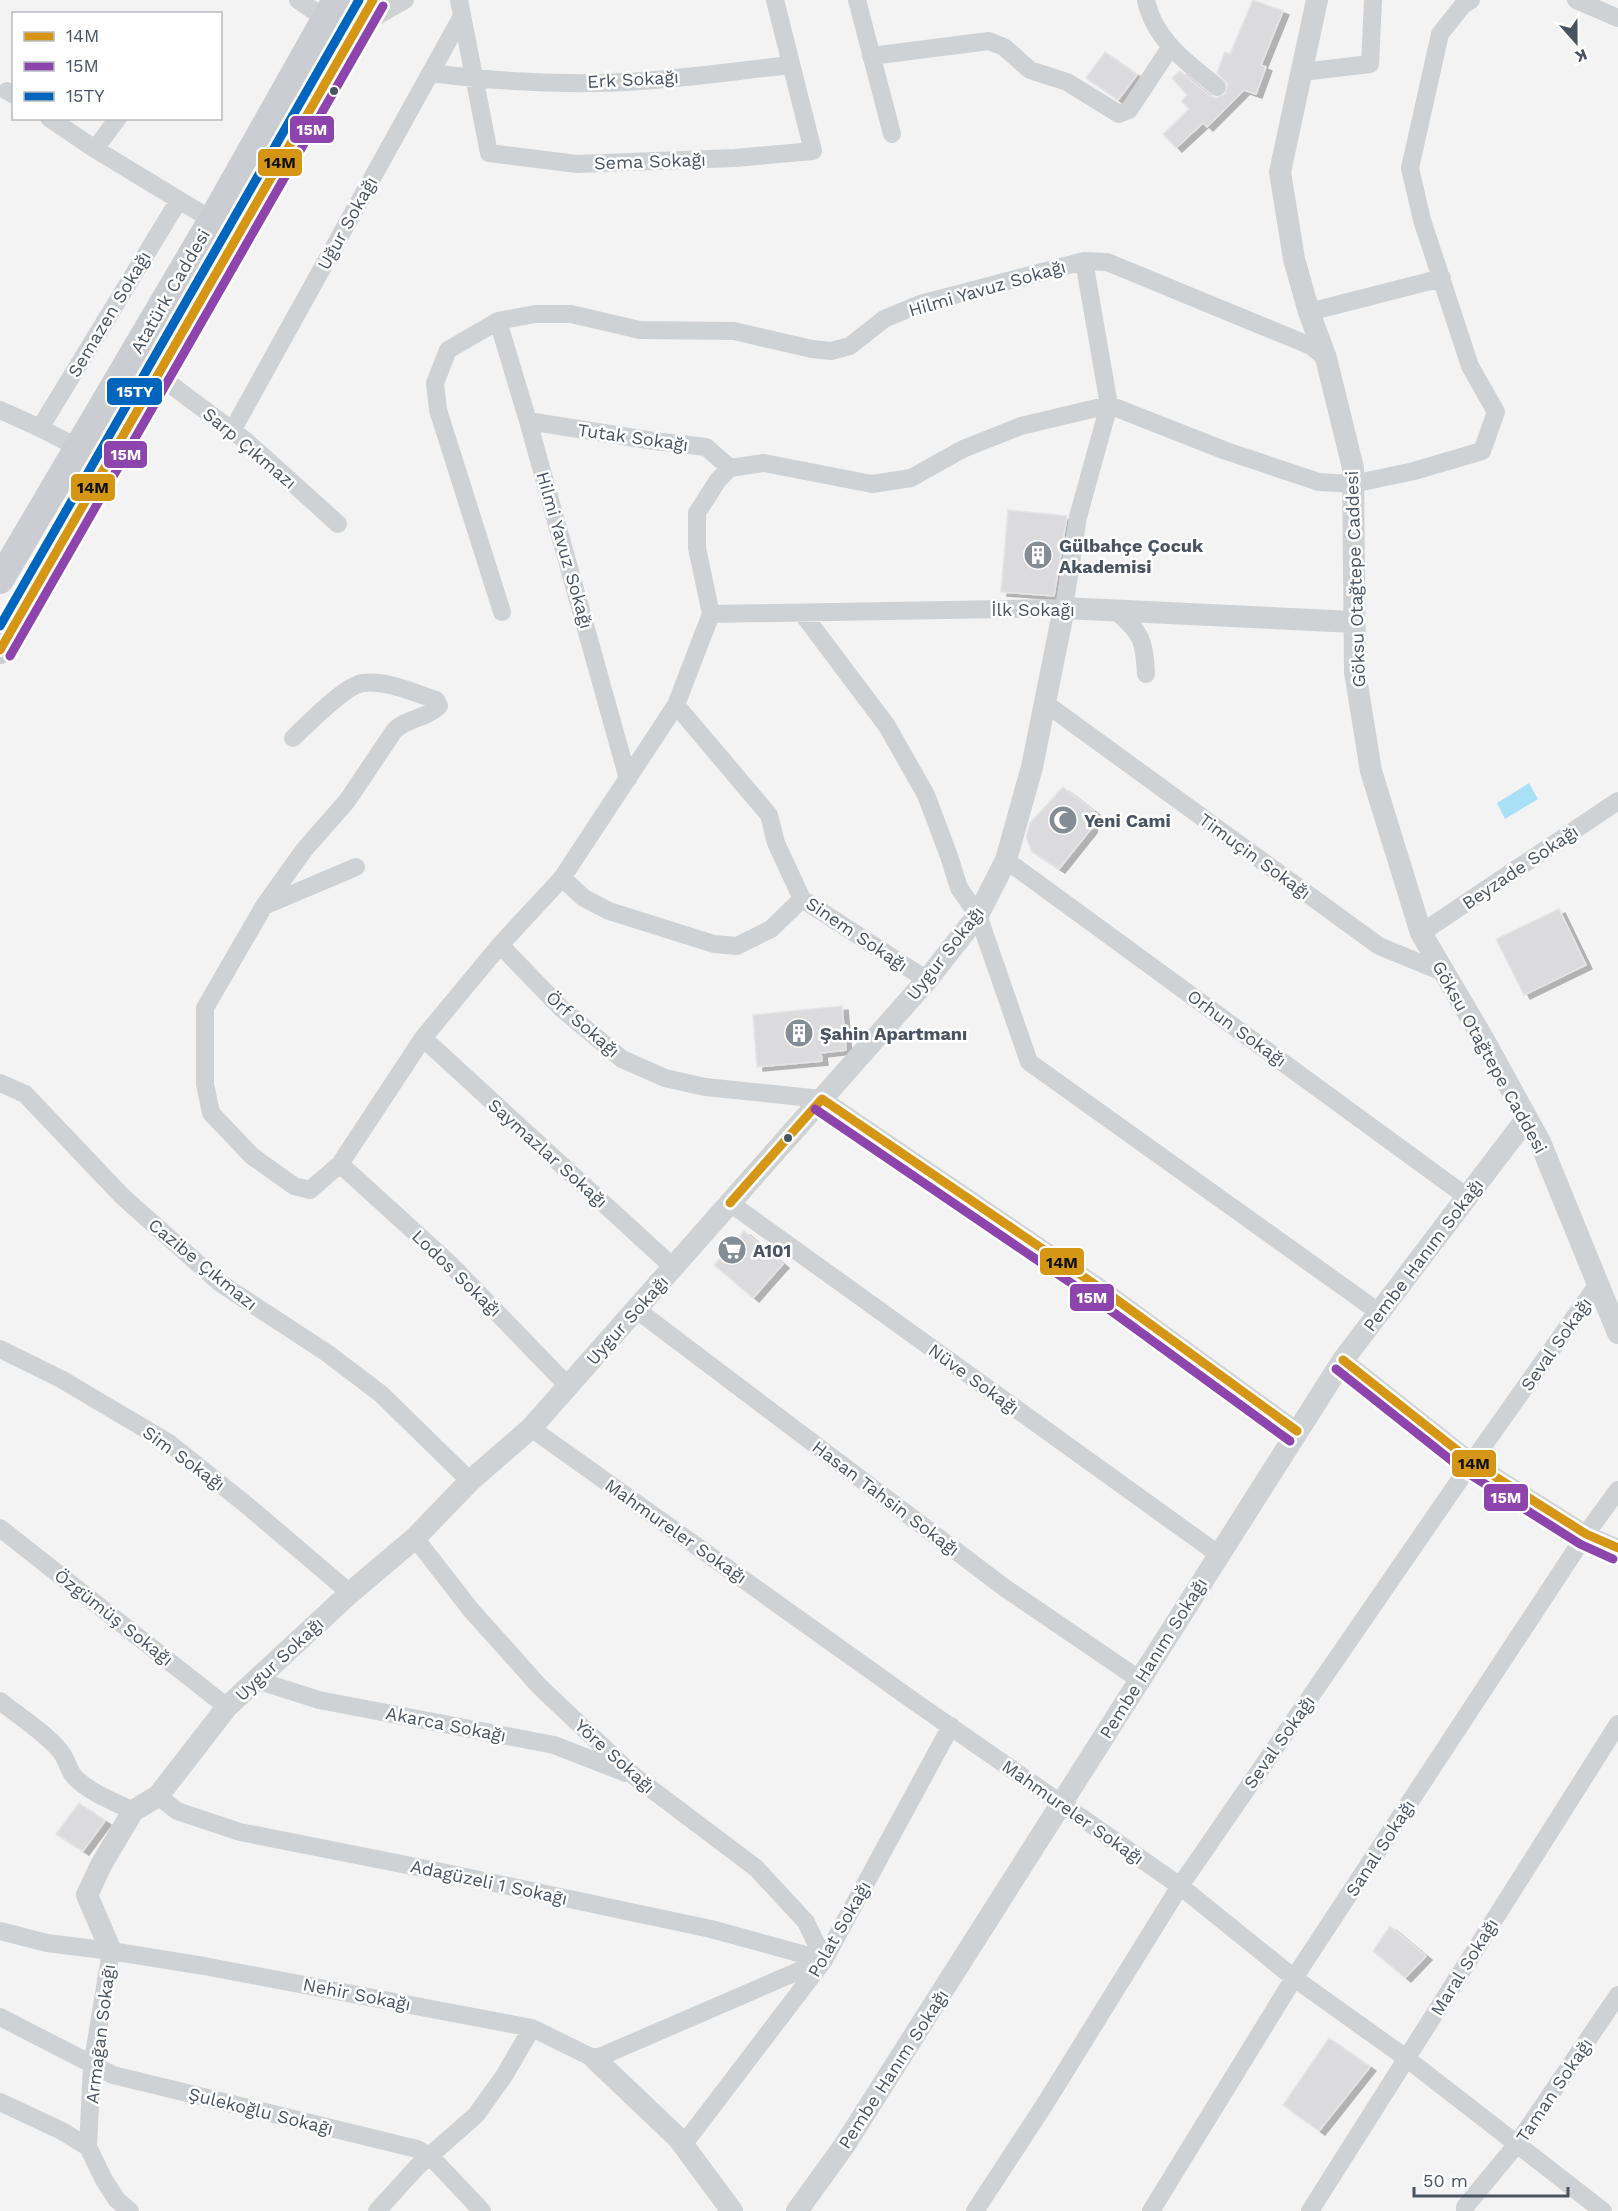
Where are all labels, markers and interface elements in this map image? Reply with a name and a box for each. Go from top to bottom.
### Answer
legend [12,12,222,120]
north arrow [1546,12,1606,72]
text: 14M [66,25,99,46]
text: K [1573,45,1590,66]
text: 15M [66,55,99,76]
street label: Erk Sokağı [587,66,679,92]
text: 15TY [66,85,105,106]
unlabelled marker [328,85,340,97]
line badge: 15M [289,115,335,144]
text: 15M [297,120,327,139]
line badge: 14M [257,148,303,177]
street label: Sema Sokağı [594,149,706,173]
text: 14M [264,153,296,172]
street label: Uğur Sokağı [313,173,381,273]
street label: Atatürk Caddesi [126,225,214,357]
street label: Semazen Sokağı [63,247,155,381]
street label: Hilmi Yavuz Sokağı [906,256,1068,320]
line badge: 15TY [106,377,163,406]
text: 15TY [117,382,154,401]
street label: Sarp Çıkmazı [199,403,301,493]
street label: Tutak Sokağı [576,419,690,455]
line badge: 15M [103,440,148,469]
text: 15M [111,445,141,464]
street label: Hilmi Yavuz Sokağı [533,469,597,631]
street label: Göksu Otağtepe Caddesi [1341,470,1369,688]
line badge: 14M [70,473,116,502]
text: 14M [77,478,109,497]
place label: Gülbahçe Çocuk Akademisi [1059,535,1204,577]
building icon: Gülbahçe Çocuk Akademisi [1022,539,1054,571]
street label: İlk Sokağı [991,599,1075,620]
mosque icon: Yeni Cami [1047,804,1079,836]
street label: Timuçin Sokağı [1195,809,1315,903]
place label: Yeni Cami [1084,810,1171,831]
street label: Beyzade Sokağı [1458,820,1582,914]
street label: Sinem Sokağı [802,892,912,976]
street label: Uygur Sokağı [902,902,988,1004]
street label: Göksu Otağtepe Caddesi [1428,957,1552,1157]
street label: Orhun Sokağı [1183,985,1291,1071]
street label: Örf Sokağı [542,987,624,1061]
building icon: Şahin Apartmanı [783,1017,815,1049]
place label: Şahin Apartmanı [820,1023,967,1044]
street label: Saymazlar Sokağı [484,1094,612,1212]
unlabelled marker [782,1132,794,1144]
street label: Pembe Hanım Sokağı [1359,1175,1487,1335]
street label: Cazibe Çıkmazı [144,1214,262,1314]
street label: Lodos Sokağı [408,1225,506,1321]
supermarket icon: A101 [716,1234,748,1266]
place label: A101 [753,1240,791,1261]
line badge: 14M [1039,1247,1085,1276]
text: 14M [1046,1253,1078,1272]
street label: Uygur Sokağı [581,1271,673,1369]
line badge: 15M [1069,1283,1115,1312]
text: 15M [1077,1288,1107,1307]
street label: Seval Sokağı [1516,1293,1596,1395]
street label: Nüve Sokağı [925,1339,1023,1419]
street label: Sim Sokağı [139,1421,229,1495]
street label: Hasan Tahsin Sokağı [808,1436,964,1560]
line badge: 14M [1451,1449,1497,1478]
text: 14M [1458,1454,1490,1473]
street label: Mahmureler Sokağı [601,1474,751,1588]
line badge: 15M [1483,1483,1529,1512]
text: 15M [1491,1488,1521,1507]
street label: Özgümüş Sokağı [51,1564,177,1670]
street label: Pembe Hanım Sokağı [1095,1574,1211,1742]
street label: Uygur Sokağı [231,1613,327,1705]
street label: Seval Sokağı [1239,1691,1319,1793]
street label: Akarca Sokağı [384,1702,508,1746]
street label: Yöre Sokağı [571,1715,659,1797]
street label: Mahmureler Sokağı [998,1755,1148,1869]
street label: Sanal Sokağı [1341,1796,1419,1900]
street label: Adagüzeli 1 Sokaḡı [409,1855,569,1909]
street label: Polat Sokağı [803,1877,875,1981]
street label: Maral Sokağı [1426,1915,1502,2019]
street label: Armaḡan Sokaḡı [81,1963,119,2105]
street label: Nehir Sokağı [301,1973,413,2015]
street label: Pembe Hanım Sokağı [834,1985,952,2153]
street label: Taman Sokağı [1512,2034,1596,2146]
street label: Şulekoğlu Sokaḡı [186,2083,336,2139]
scale bar [1414,2160,1568,2198]
text: 50 m [1423,2170,1468,2191]

